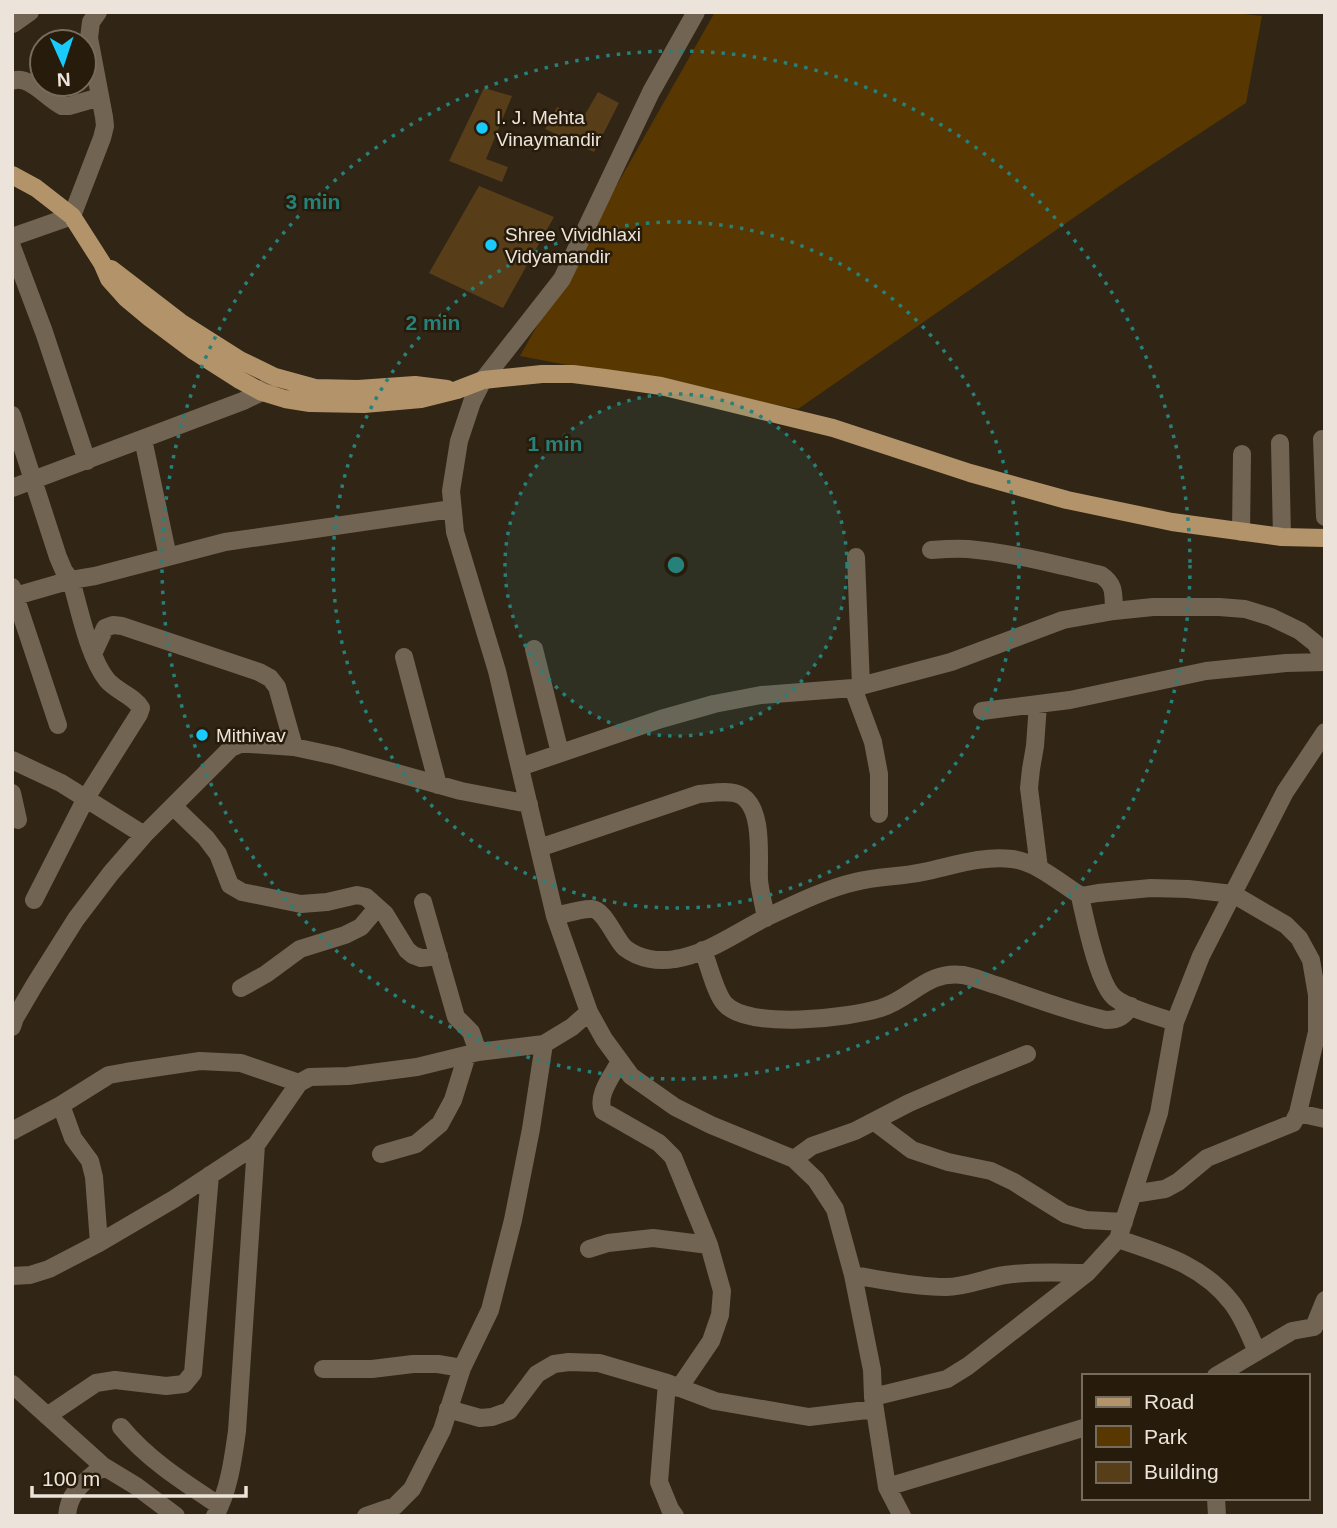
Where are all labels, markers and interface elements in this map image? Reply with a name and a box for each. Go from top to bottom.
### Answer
north arrow [28,28,98,98]
text: N [56,69,71,90]
place label: I. J. Mehta Vinaymandir [496,107,602,150]
marker: I. J. Mehta Vinaymandir [474,120,490,136]
text: 3 min [286,190,340,213]
place label: Shree Vividhlaxi Vidyamandir [505,224,641,267]
marker: Shree Vividhlaxi Vidyamandir [483,237,499,253]
text: 2 min [406,311,460,334]
text: 1 min [528,432,582,455]
centre of rings [664,553,688,577]
place label: Mithivav [216,725,286,746]
marker: Mithivav [194,727,210,743]
legend [1082,1374,1309,1500]
text: Road [1144,1390,1194,1413]
text: Park [1144,1425,1188,1448]
scale bar [32,1454,245,1498]
text: Building [1144,1460,1219,1483]
text: 100 m [42,1467,100,1490]

